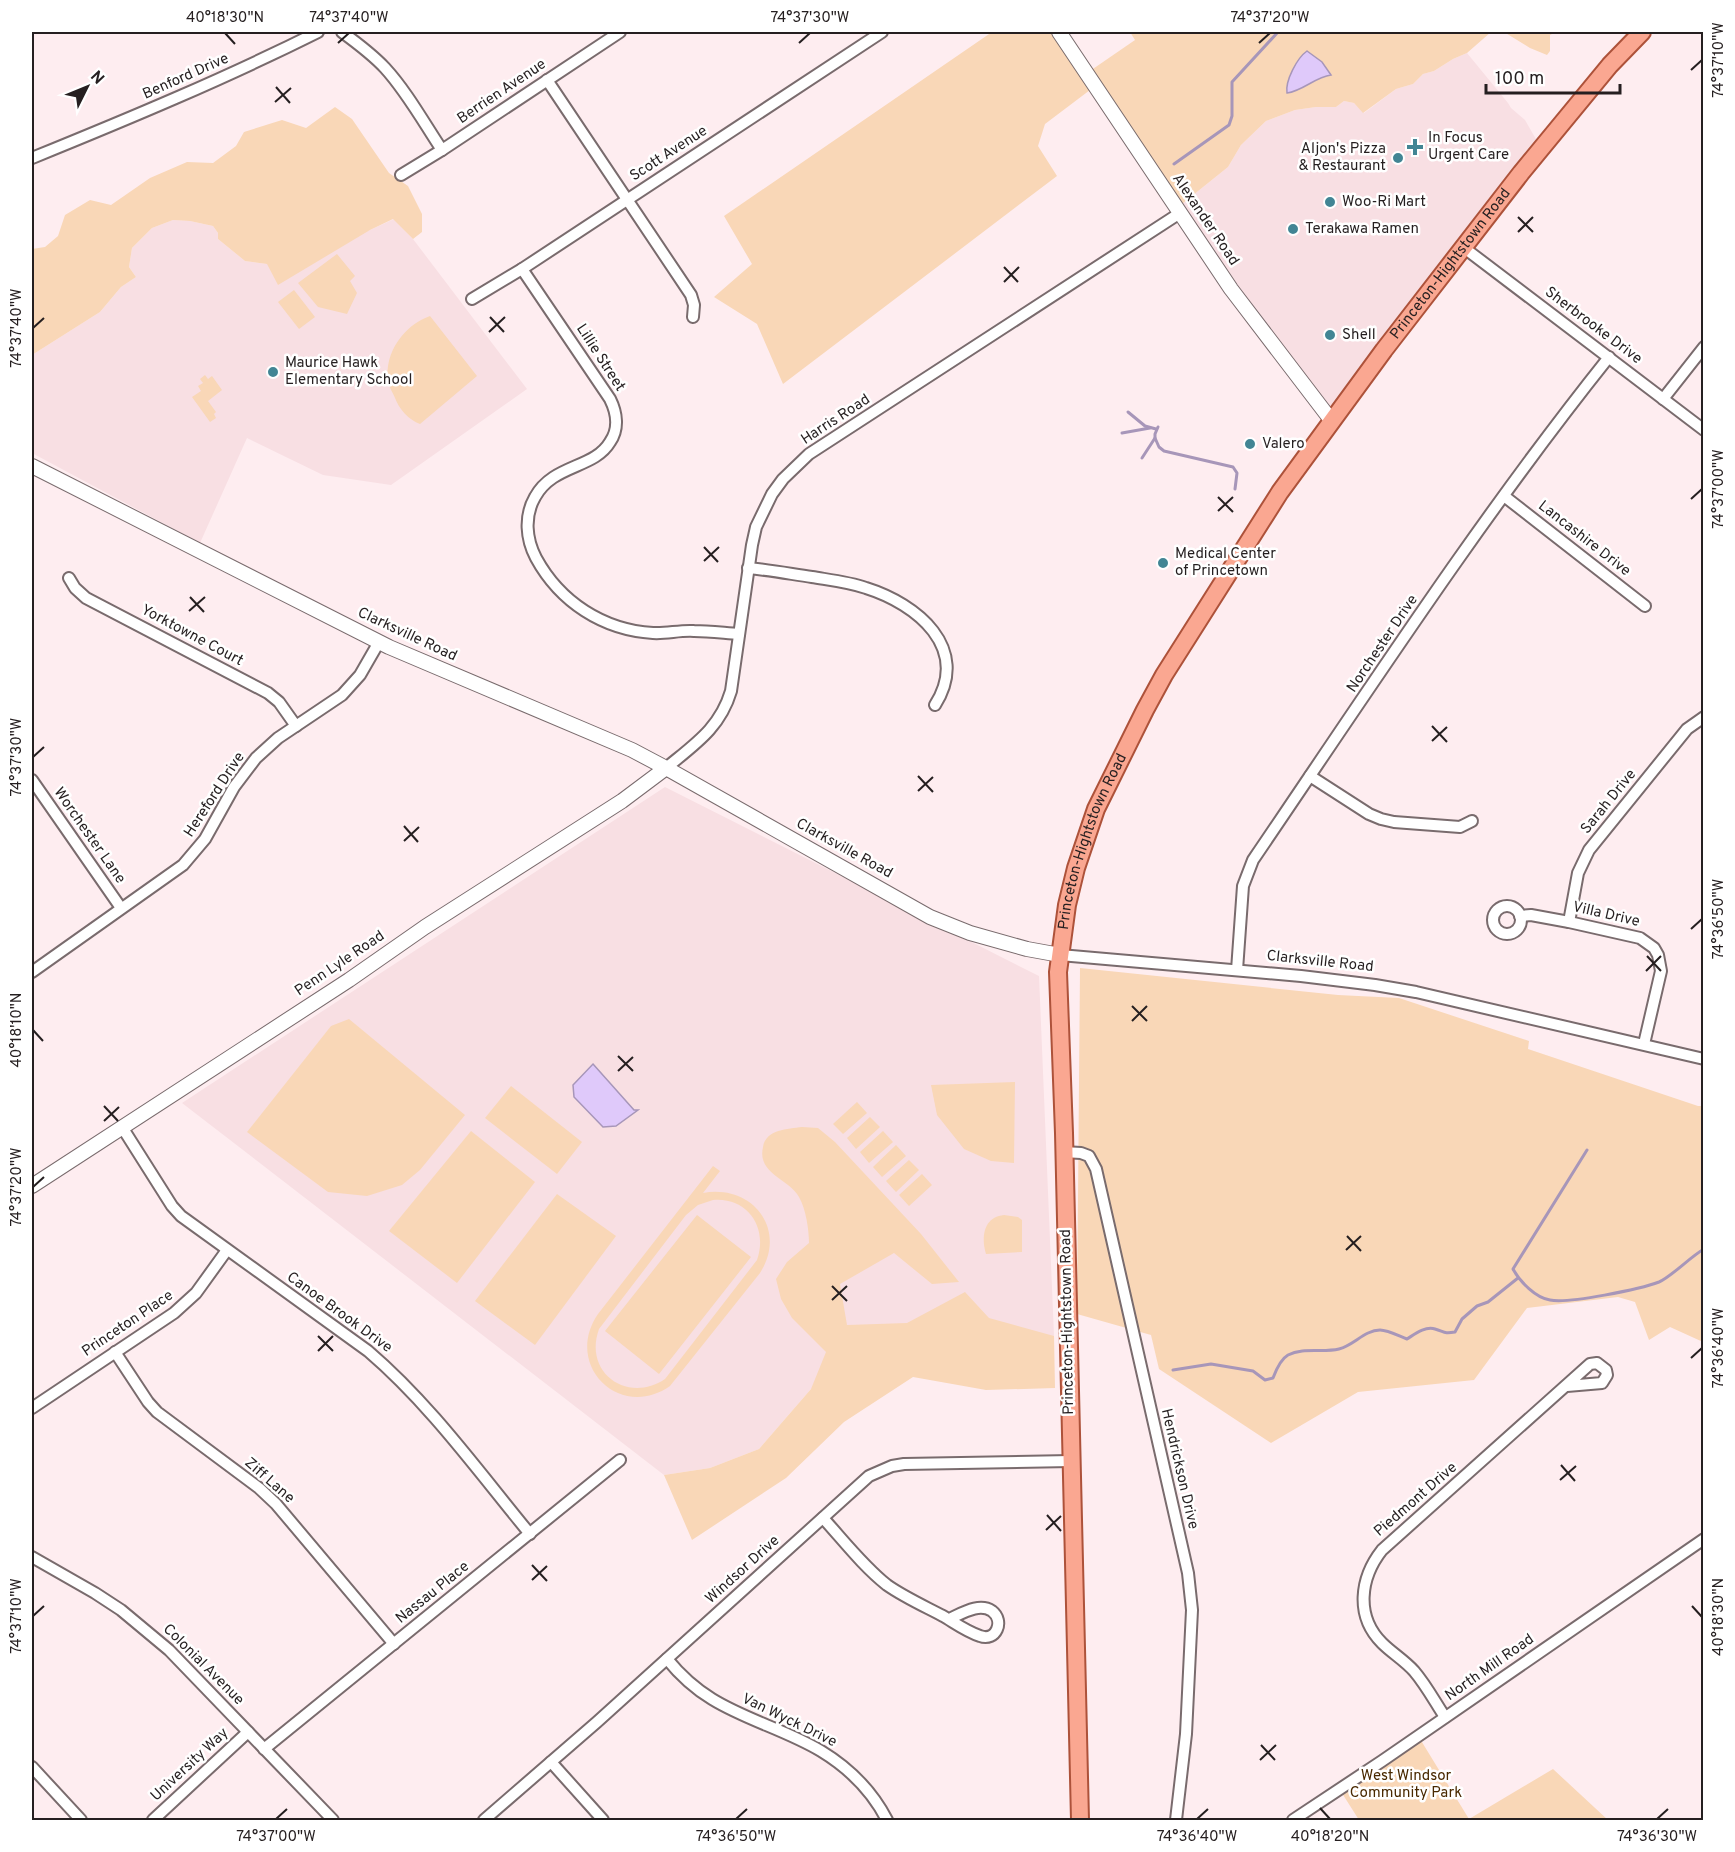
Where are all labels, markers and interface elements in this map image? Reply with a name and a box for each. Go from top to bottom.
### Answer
text: 40°18'30"N [186,9,264,28]
text: 74°37'40"W [309,9,389,28]
text: 74°37'30"W [771,9,849,28]
text: 74°37'20"W [1230,9,1310,28]
text: 74°37'10"W [1710,22,1729,98]
street label: Benford Drive [140,50,232,104]
street label: Berrien Avenue [454,55,550,129]
north arrow [57,57,117,117]
scale bar [1486,57,1620,95]
text: N [85,67,108,89]
text: 100 m [1495,68,1544,91]
street label: Scott Avenue [627,122,711,186]
place label: In Focus Urgent Care [1428,129,1509,165]
marker: In Focus Urgent Care [1406,138,1424,156]
place label: Aljon's Pizza & Restaurant [1298,140,1386,176]
marker: Aljon's Pizza & Restaurant [1391,151,1405,165]
street label: Alexander Road [1167,170,1243,270]
street label: Princeton-Hightstown Road [1386,185,1515,343]
place label: Woo-Ri Mart [1342,193,1426,212]
marker: Woo-Ri Mart [1323,195,1337,209]
place label: Terakawa Ramen [1305,220,1419,239]
marker: Terakawa Ramen [1286,222,1300,236]
street label: Sherbrooke Drive [1541,283,1645,369]
text: 74°37'40"W [8,288,27,368]
street label: Lillie Street [571,321,629,395]
place label: Shell [1342,326,1376,345]
marker: Shell [1323,328,1337,342]
place label: Maurice Hawk Elementary School [285,354,412,390]
marker: Maurice Hawk Elementary School [266,365,280,379]
street label: Harris Road [798,391,874,449]
place label: Valero [1262,435,1305,454]
marker: Valero [1243,437,1257,451]
text: 74°37'00"W [1710,449,1729,529]
street label: Lancashire Drive [1534,497,1634,581]
place label: Medical Center of Princetown [1175,545,1276,581]
marker: Medical Center of Princetown [1156,556,1170,570]
street label: Norchester Drive [1343,591,1423,697]
street label: Yorktowne Court [138,601,246,671]
street label: Clarksville Road [354,604,460,666]
text: 74°37'30"W [8,718,27,796]
street label: Hereford Drive [180,749,250,841]
street label: Princeton-Hightstown Road [1054,750,1131,931]
street label: Sarah Drive [1577,766,1641,838]
street label: Worchester Lane [49,784,129,888]
street label: Clarksville Road [792,815,896,883]
text: 74°36'50"W [1710,879,1729,959]
street label: Villa Drive [1571,898,1641,932]
street label: Penn Lyle Road [291,927,389,1001]
street label: Clarksville Road [1266,947,1374,977]
text: 40°18'10"N [8,993,27,1067]
text: 74°37'20"W [8,1147,27,1227]
street label: Princeton-Hightstown Road [1057,1229,1079,1415]
street label: Canoe Brook Drive [282,1268,396,1358]
street label: Princeton Place [79,1286,177,1362]
text: 74°36'40"W [1710,1308,1729,1388]
street label: Hendrickson Drive [1156,1407,1202,1531]
street label: Ziff Lane [240,1454,298,1508]
street label: Piedmont Drive [1370,1459,1462,1541]
street label: Windsor Drive [702,1532,784,1608]
street label: Nassau Place [392,1558,474,1628]
text: 74°37'10"W [8,1578,27,1654]
text: 40°18'30"N [1710,1578,1729,1656]
street label: Colonial Avenue [158,1620,248,1710]
street label: North Mill Road [1442,1630,1538,1706]
street label: Van Wyck Drive [738,1690,840,1752]
street label: University Way [147,1724,233,1806]
park label: West Windsor Community Park [1350,1767,1462,1803]
text: 74°37'00"W [236,1828,316,1847]
text: 74°36'50"W [696,1828,776,1847]
text: 74°36'40"W [1157,1828,1237,1847]
text: 40°18'20"N [1291,1828,1369,1847]
text: 74°36'30"W [1617,1828,1697,1847]

